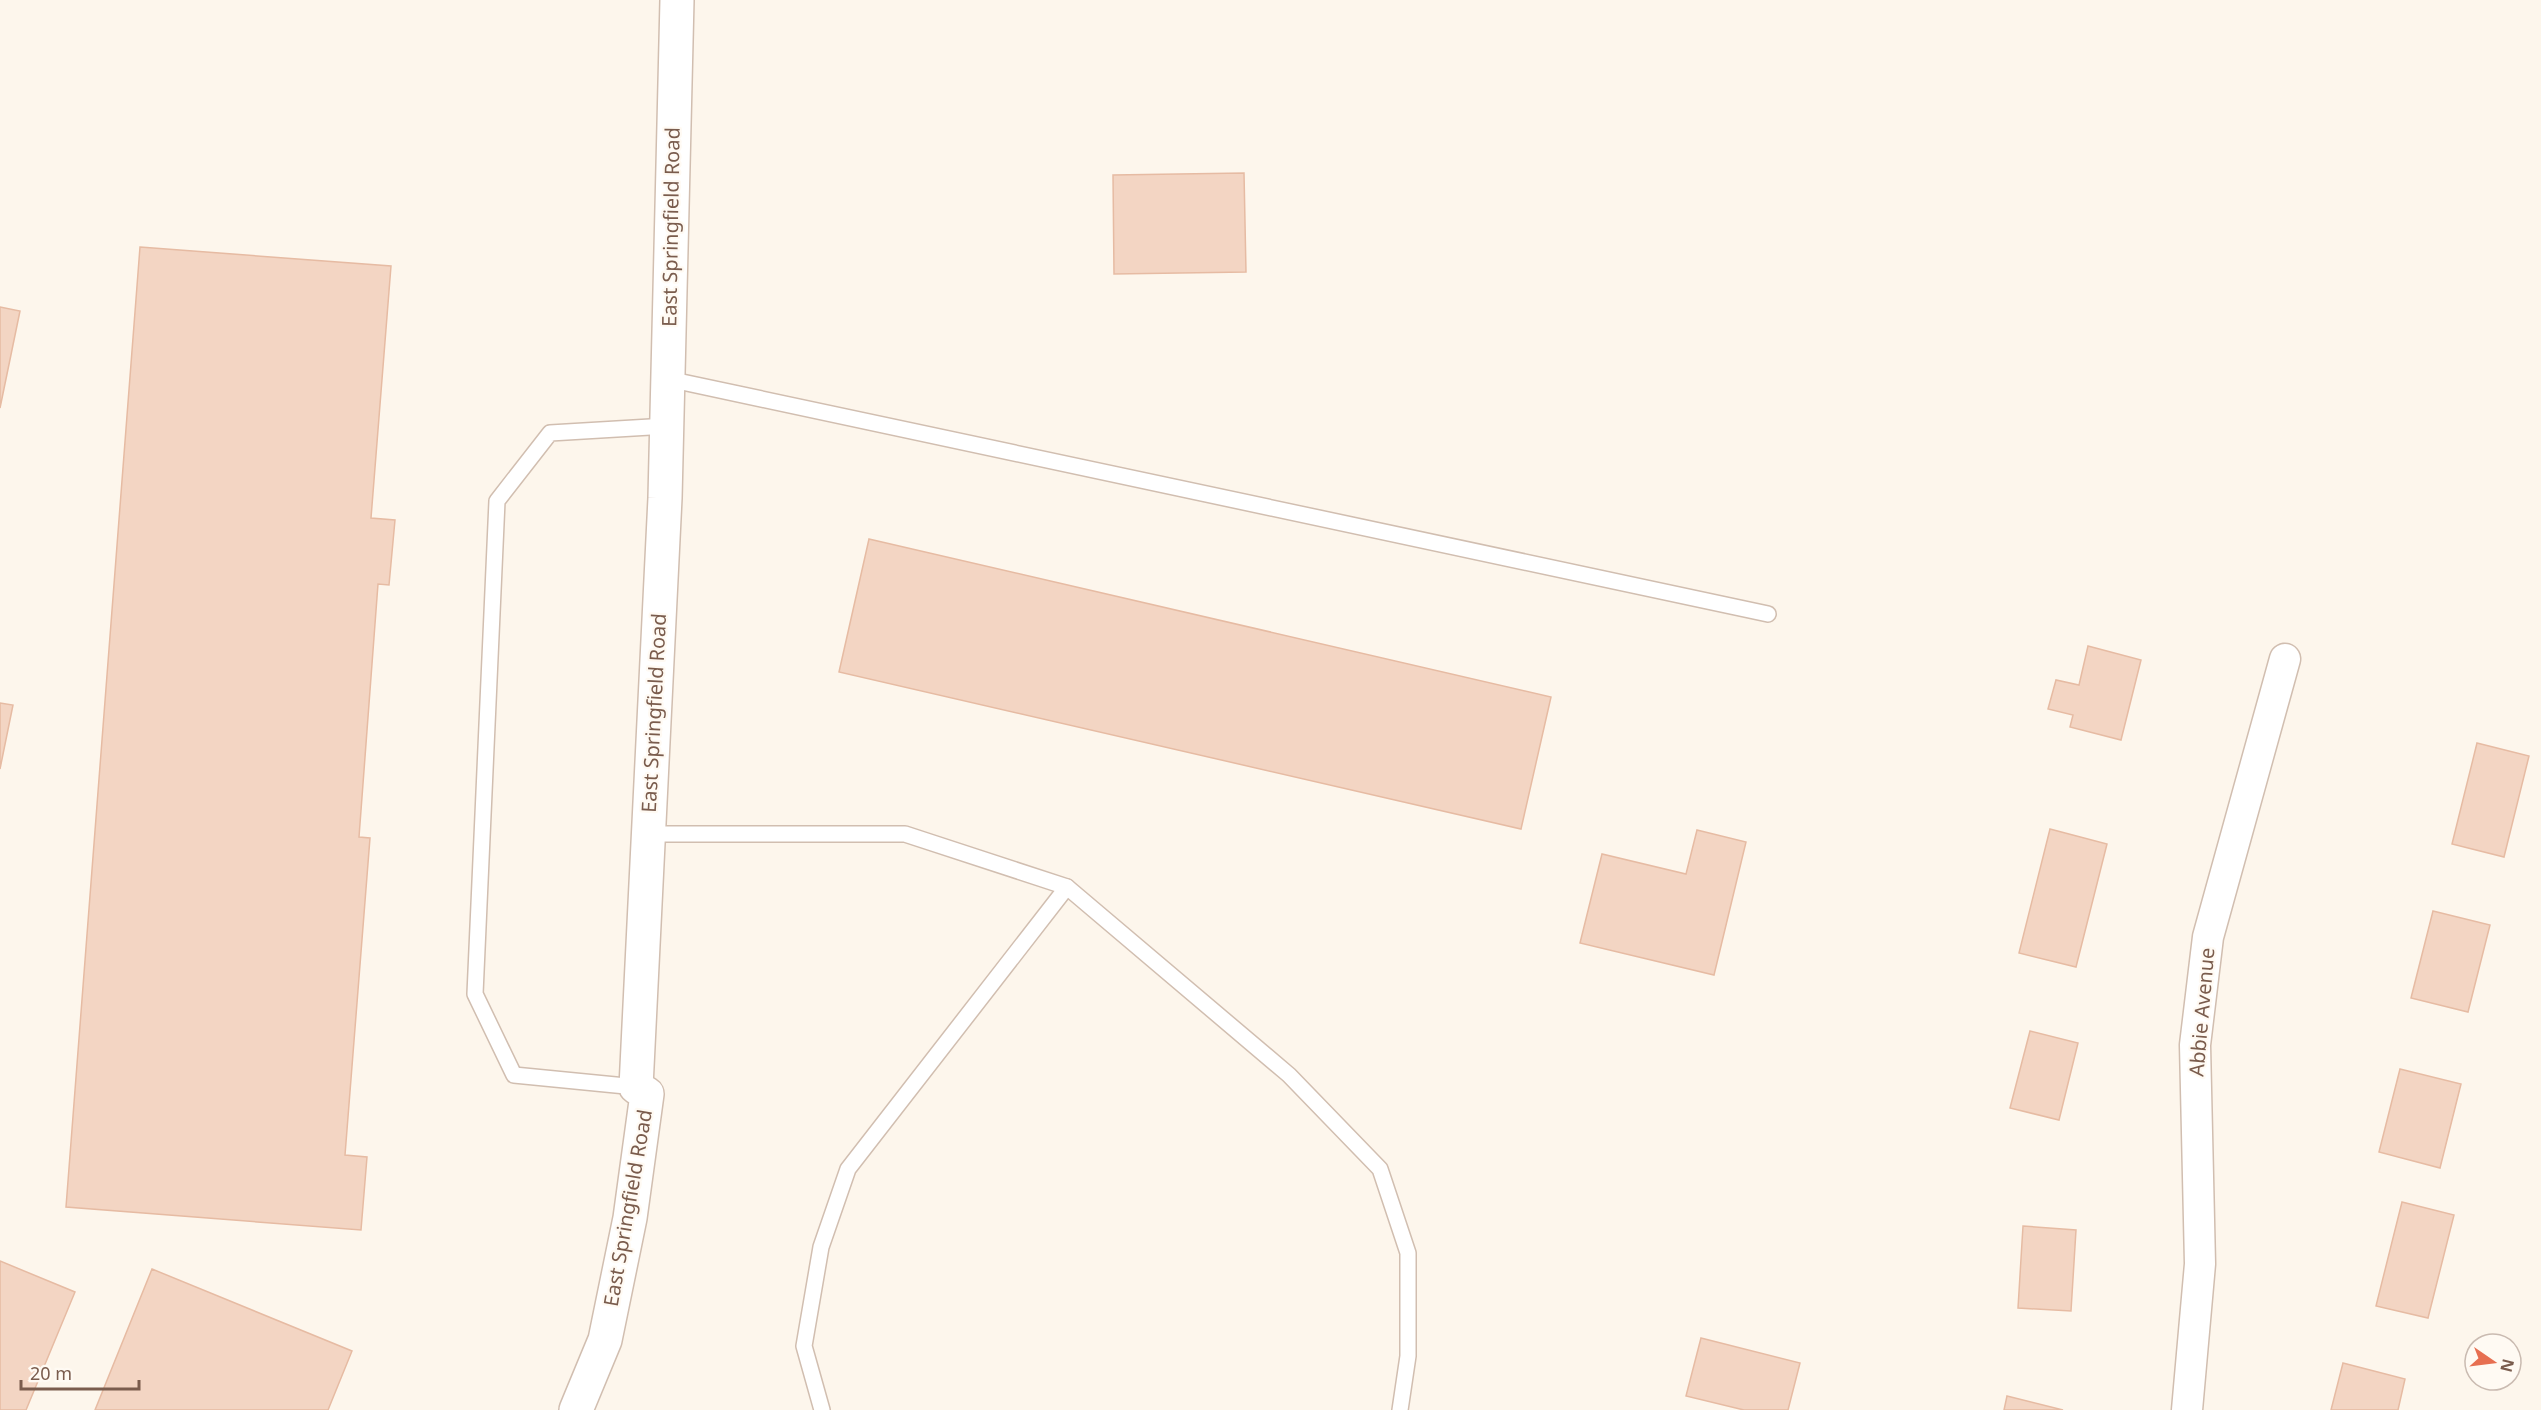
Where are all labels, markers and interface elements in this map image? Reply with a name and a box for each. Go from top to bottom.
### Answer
street label: East Springfield Road [655,127,686,327]
street label: East Springfield Road [635,613,672,813]
street label: Abbie Avenue [2182,946,2221,1078]
street label: East Springfield Road [597,1107,658,1309]
north arrow [2463,1332,2523,1392]
scale bar [21,1353,140,1391]
text: N [2495,1357,2520,1375]
text: 20 m [30,1361,72,1385]

